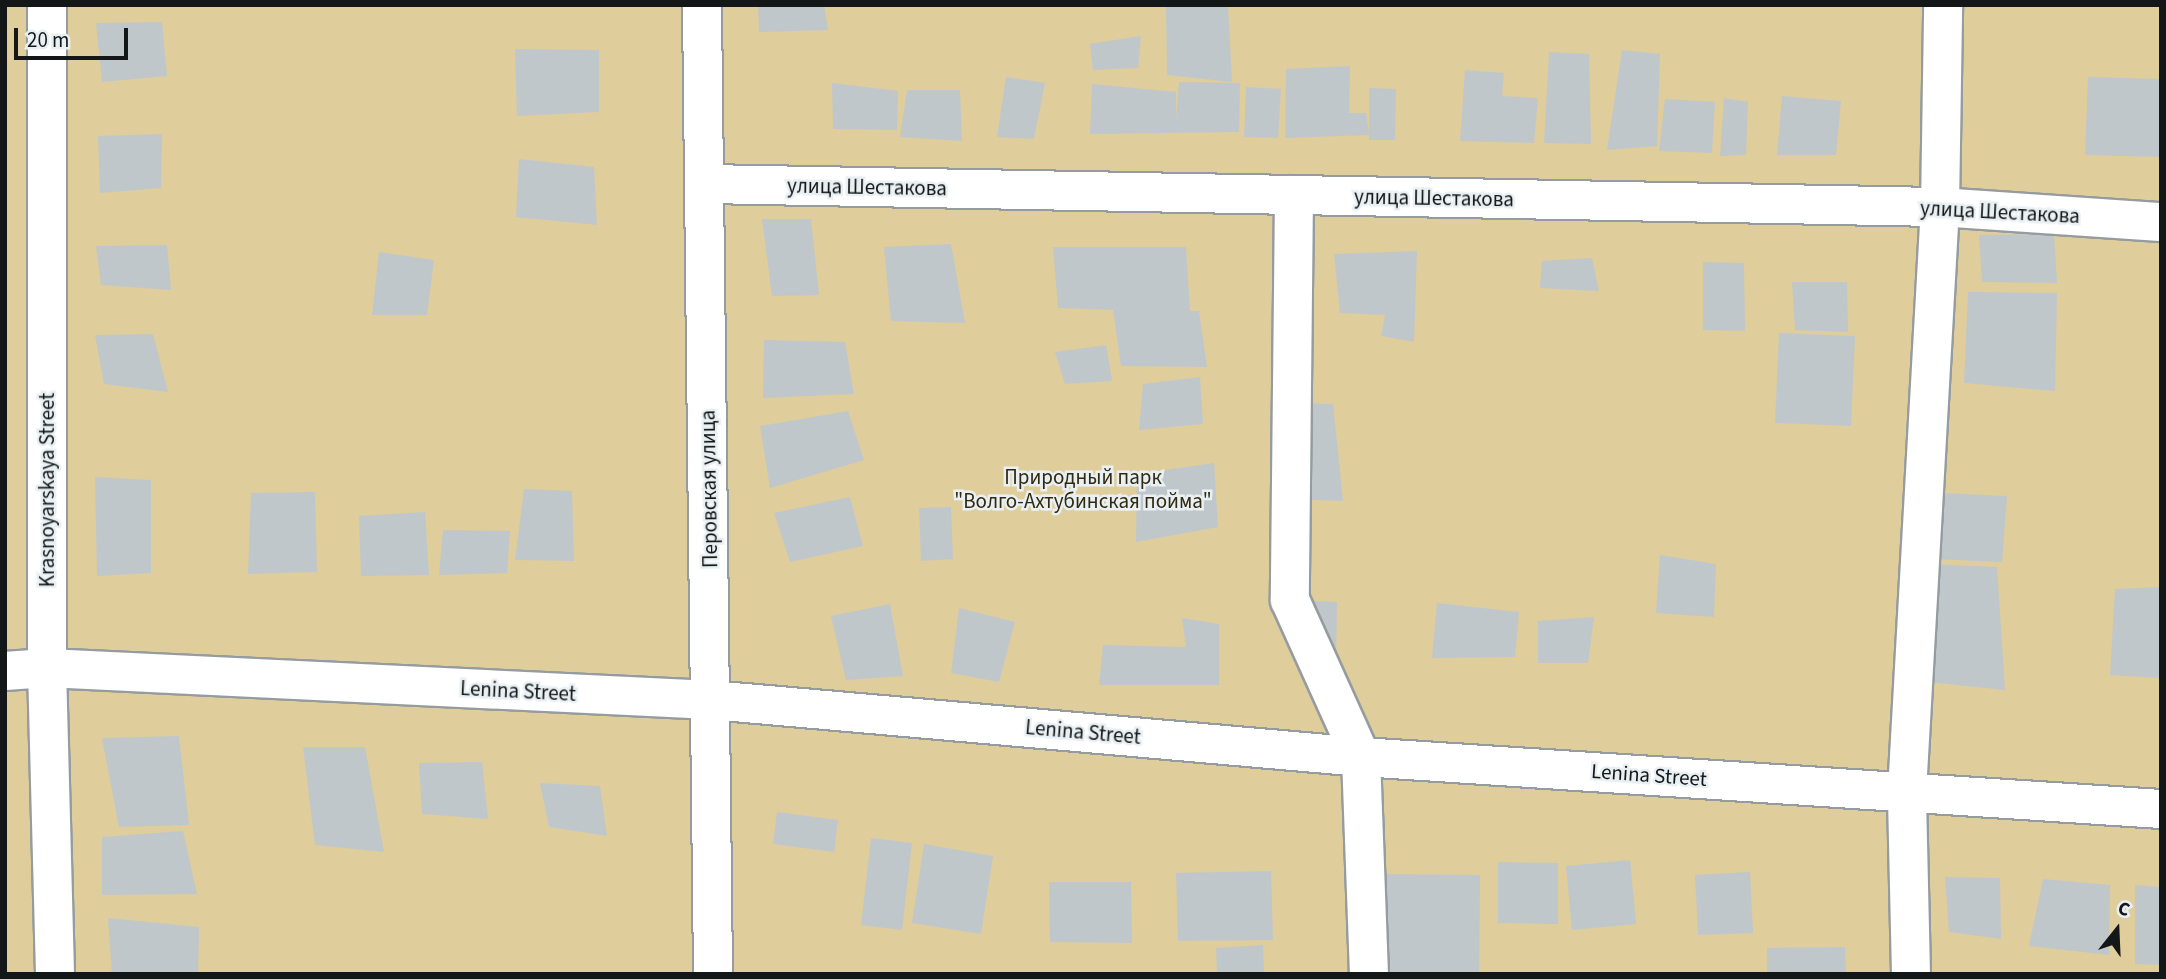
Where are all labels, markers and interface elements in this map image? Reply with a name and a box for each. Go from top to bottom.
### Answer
scale bar [18,14,131,58]
text: 20 m [27,25,69,55]
street label: улица Шестакова [787,173,947,201]
street label: улица Шестакова [1354,184,1514,212]
street label: улица Шестакова [1919,195,2081,229]
street label: Krasnoyarskaya Street [34,393,60,587]
street label: Перовская улица [695,410,723,568]
park label: Природный парк "Волго-Ахтубинская пойма" [954,464,1212,514]
street label: Lenina Street [459,675,577,707]
street label: Lenina Street [1024,714,1142,750]
street label: Lenina Street [1590,758,1708,792]
north arrow [2082,895,2152,965]
text: С [2114,895,2133,924]

